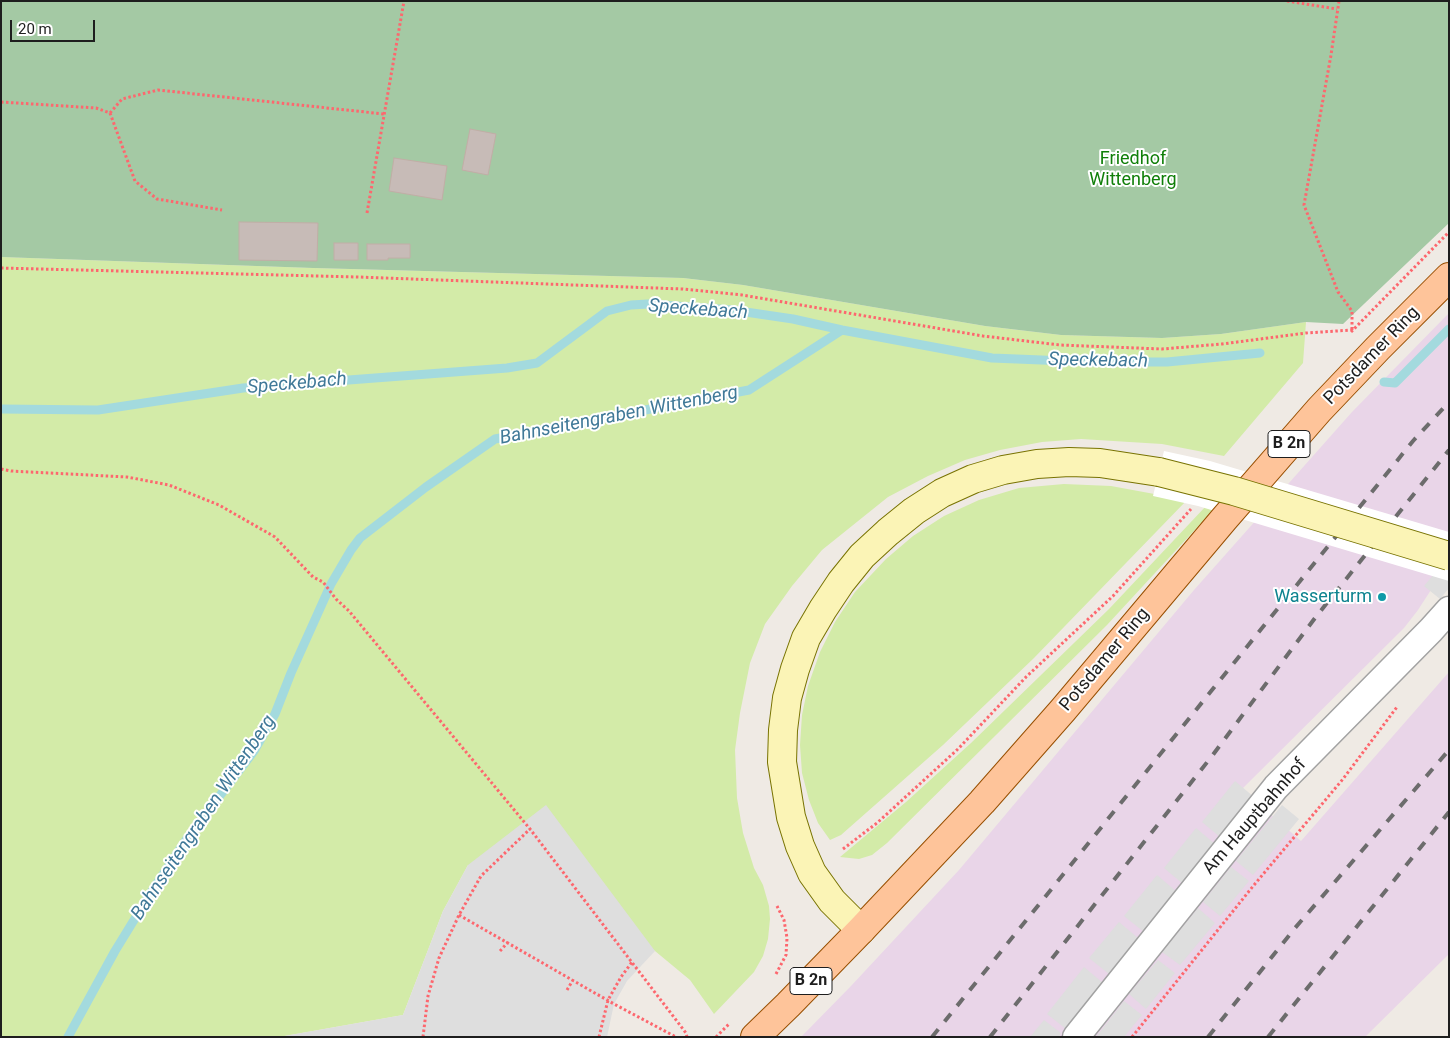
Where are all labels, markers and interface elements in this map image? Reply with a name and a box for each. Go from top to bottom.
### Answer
scale bar [12,10,98,42]
text: 20 m [18,20,52,38]
park label: Friedhof Wittenberg [1089,148,1177,190]
water label: Speckebach [647,295,749,325]
street label: Potsdamer Ring [1320,302,1424,410]
water label: Speckebach [1048,349,1148,373]
water label: Speckebach [246,368,348,400]
water label: Bahnseitengraben Wittenberg [498,382,740,450]
road number: B 2n [1268,430,1310,458]
place label: Wasserturm [1274,586,1372,608]
marker: Wasserturm [1376,591,1388,603]
street label: Potsdamer Ring [1056,604,1154,716]
water label: Bahnseitengraben Wittenberg [127,711,281,925]
street label: Am Hauptbahnhof [1199,755,1311,879]
road number: B 2n [790,968,832,994]

